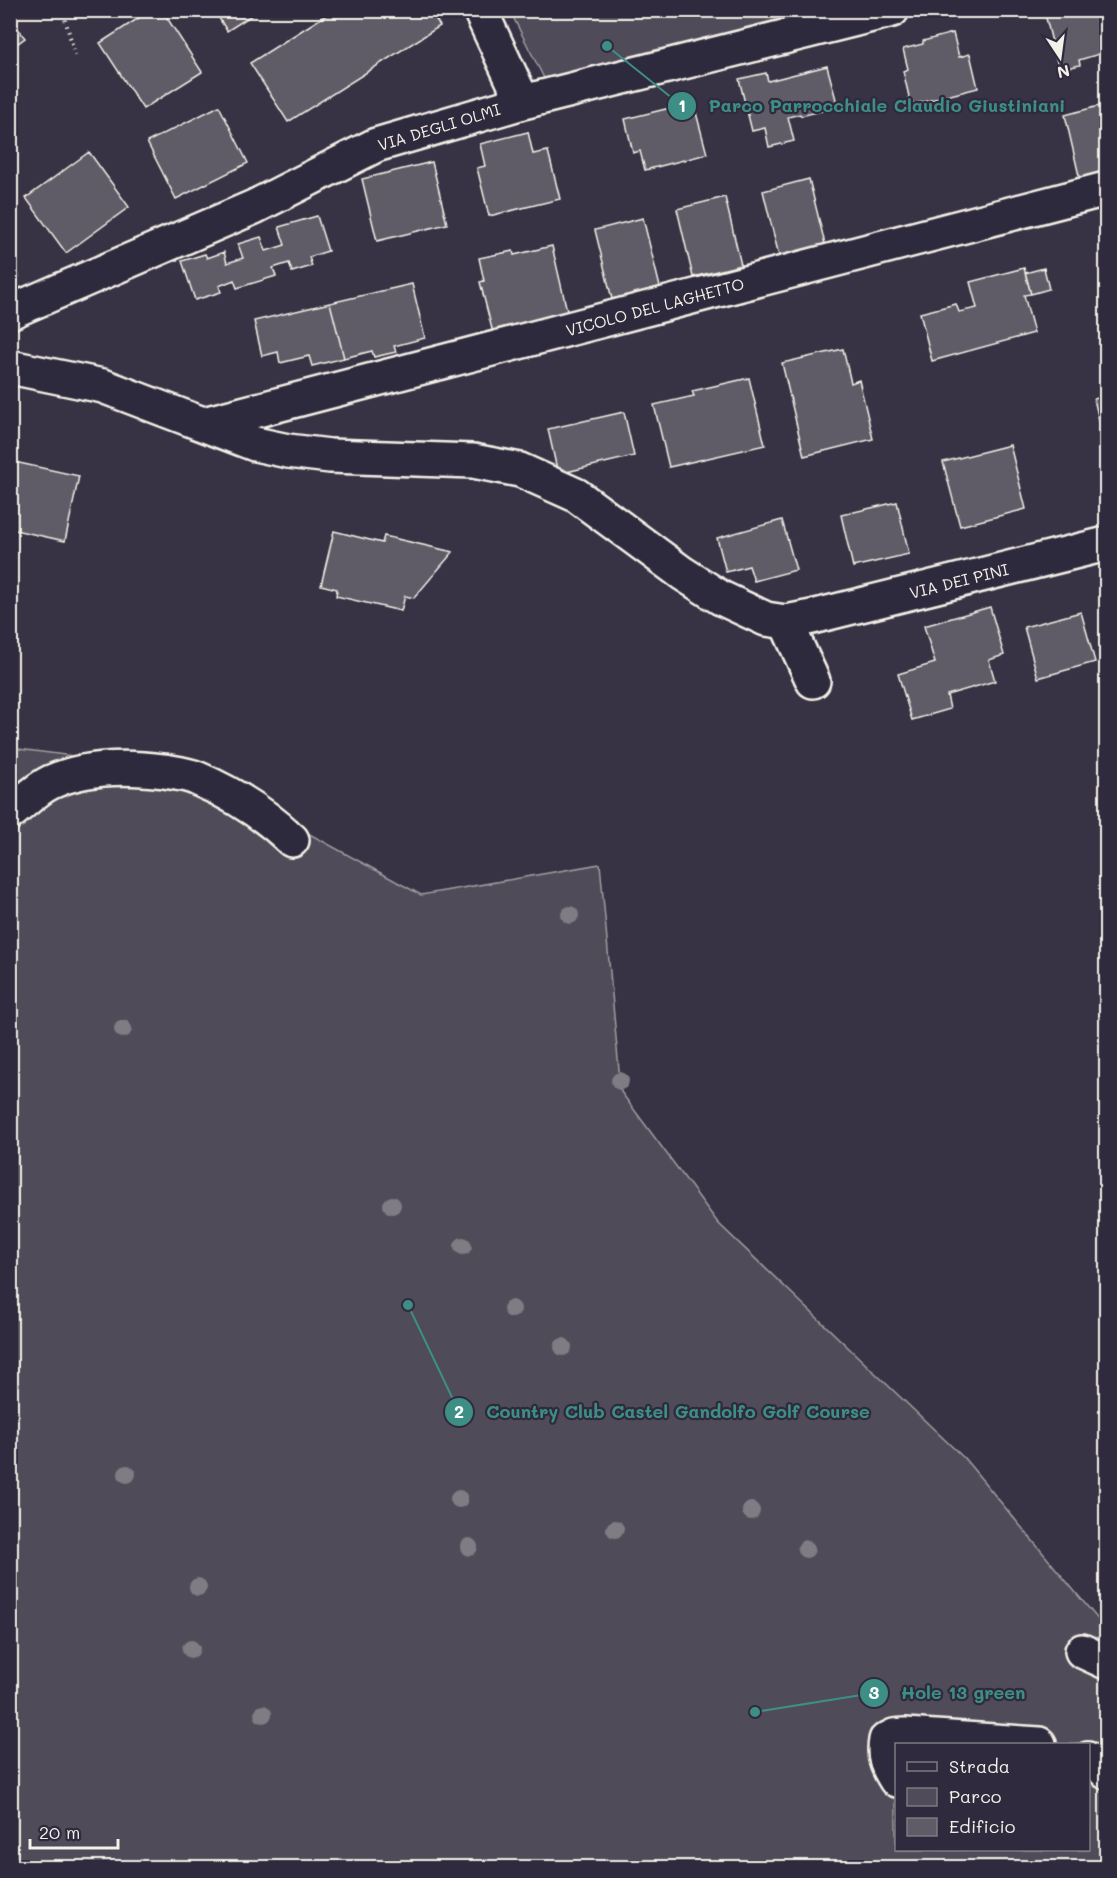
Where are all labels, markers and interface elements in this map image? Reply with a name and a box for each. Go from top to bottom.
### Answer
north arrow [1030,27,1090,87]
text: N [1055,61,1072,84]
callout: Parco Parrocchiale Claudio Giustiniani [667,88,1077,124]
text: 1 [678,93,686,117]
text: Parco Parrocchiale Claudio Giustiniani [709,93,1065,117]
street label: VIA DEGLI OLMI [375,98,503,155]
street label: VICOLO DEL LAGHETTO [563,273,746,340]
street label: VIA DEI PINI [907,558,1011,603]
callout: Country Club Castel Gandolfo Golf Course [444,1394,882,1430]
text: 2 [454,1399,464,1423]
text: Country Club Castel Gandolfo Golf Course [486,1399,870,1423]
callout: Hole 13 green [859,1675,1038,1711]
text: 3 [869,1680,880,1704]
text: Hole 13 green [901,1680,1025,1704]
legend [895,1743,1090,1851]
text: Strada [949,1754,1010,1778]
text: Parco [949,1784,1002,1808]
scale bar [30,1812,118,1850]
text: Edificio [949,1814,1016,1838]
text: 20 m [39,1820,80,1844]

